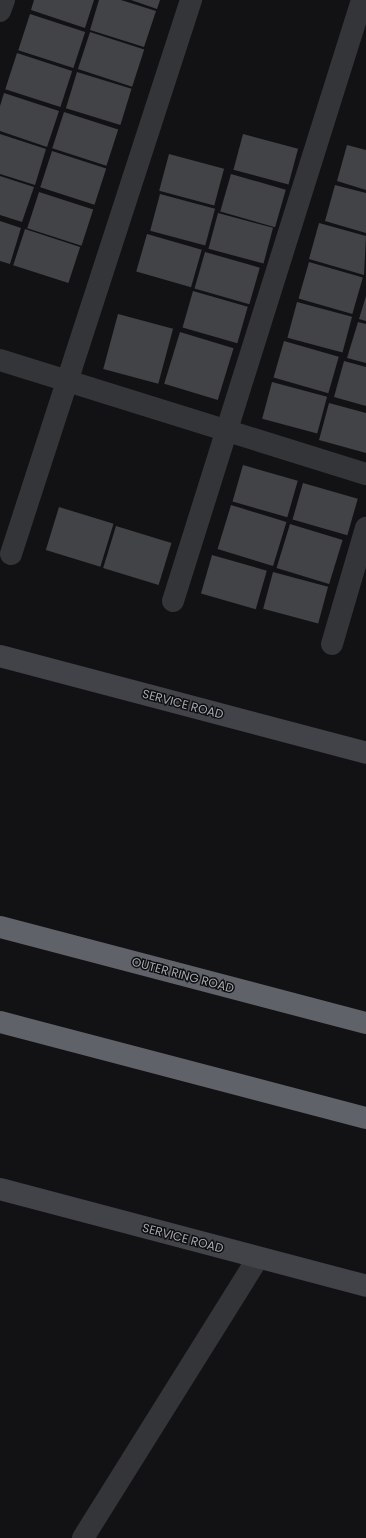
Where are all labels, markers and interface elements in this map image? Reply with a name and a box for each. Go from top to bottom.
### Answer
street label: SERVICE ROAD [141,686,225,722]
street label: OUTER RING ROAD [130,954,236,996]
street label: SERVICE ROAD [141,1220,225,1256]

